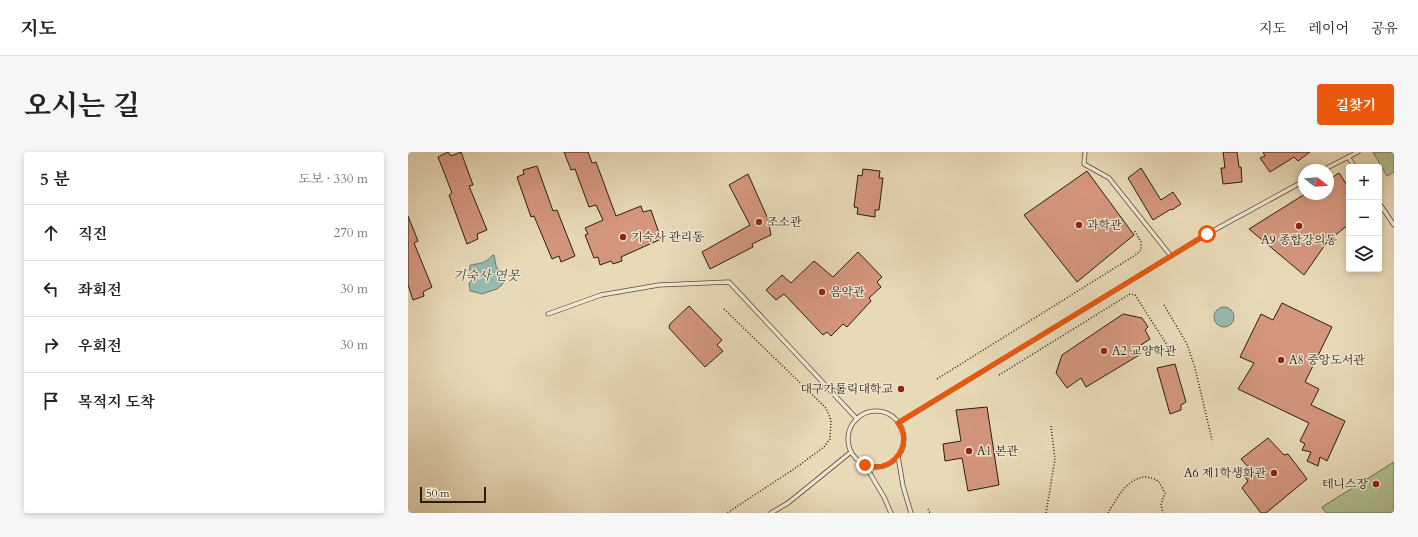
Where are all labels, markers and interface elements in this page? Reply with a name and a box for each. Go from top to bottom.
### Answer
text: 지도 [20,16,57,42]
text: 지도 [1259,19,1286,38]
text: 레이어 [1308,19,1349,38]
text: 공유 [1371,19,1398,38]
button: 길찾기 [1317,84,1394,125]
text: 오시는 길 [24,87,140,125]
north arrow [1298,164,1334,200]
map controls [1346,164,1382,272]
button: + [1346,164,1382,200]
text: 5 분 [40,168,70,191]
text: 도보 · 330 m [298,170,368,188]
button: − [1346,200,1382,236]
place label: 조소관 [767,214,802,230]
marker: 조소관 [754,217,764,227]
place label: 과학관 [1087,217,1122,233]
marker: 과학관 [1074,220,1084,230]
marker: A9 종합강의동 [1294,221,1304,231]
icon: ahead [40,222,62,244]
text: 직진 [78,224,107,244]
text: 270 m [334,224,368,242]
route start [1198,225,1216,243]
place label: 기숙사 관리동 [631,229,704,245]
marker: 기숙사 관리동 [618,232,628,242]
place label: A9 종합강의동 [1261,232,1337,248]
button: layers [1346,236,1382,272]
water label: 기숙사 연못 [453,267,521,285]
icon: left [40,278,62,300]
text: 좌회전 [78,280,121,300]
text: 30 m [340,280,368,298]
place label: 음악관 [830,284,865,300]
marker: 음악관 [817,287,827,297]
icon: right [40,334,62,356]
text: 우회전 [78,336,121,356]
text: 30 m [340,336,368,354]
place label: A2 교양학관 [1112,343,1177,359]
marker: A2 교양학관 [1099,346,1109,356]
place label: A8 중앙도서관 [1289,352,1365,368]
marker: A8 중앙도서관 [1276,355,1286,365]
place label: 대구가톨릭대학교 [800,381,893,397]
marker: 대구가톨릭대학교 [896,384,906,394]
icon: arrive [40,390,62,412]
text: 목적지 도착 [78,392,154,412]
place label: A1 본관 [977,443,1018,459]
marker: A1 본관 [964,446,974,456]
route end [856,456,874,474]
place label: A6 제1학생화관 [1184,465,1266,481]
marker: A6 제1학생화관 [1269,468,1279,478]
place label: 테니스장 [1322,476,1368,492]
marker: 테니스장 [1371,479,1381,489]
scale bar [420,485,486,504]
text: 50 m [426,486,450,501]

